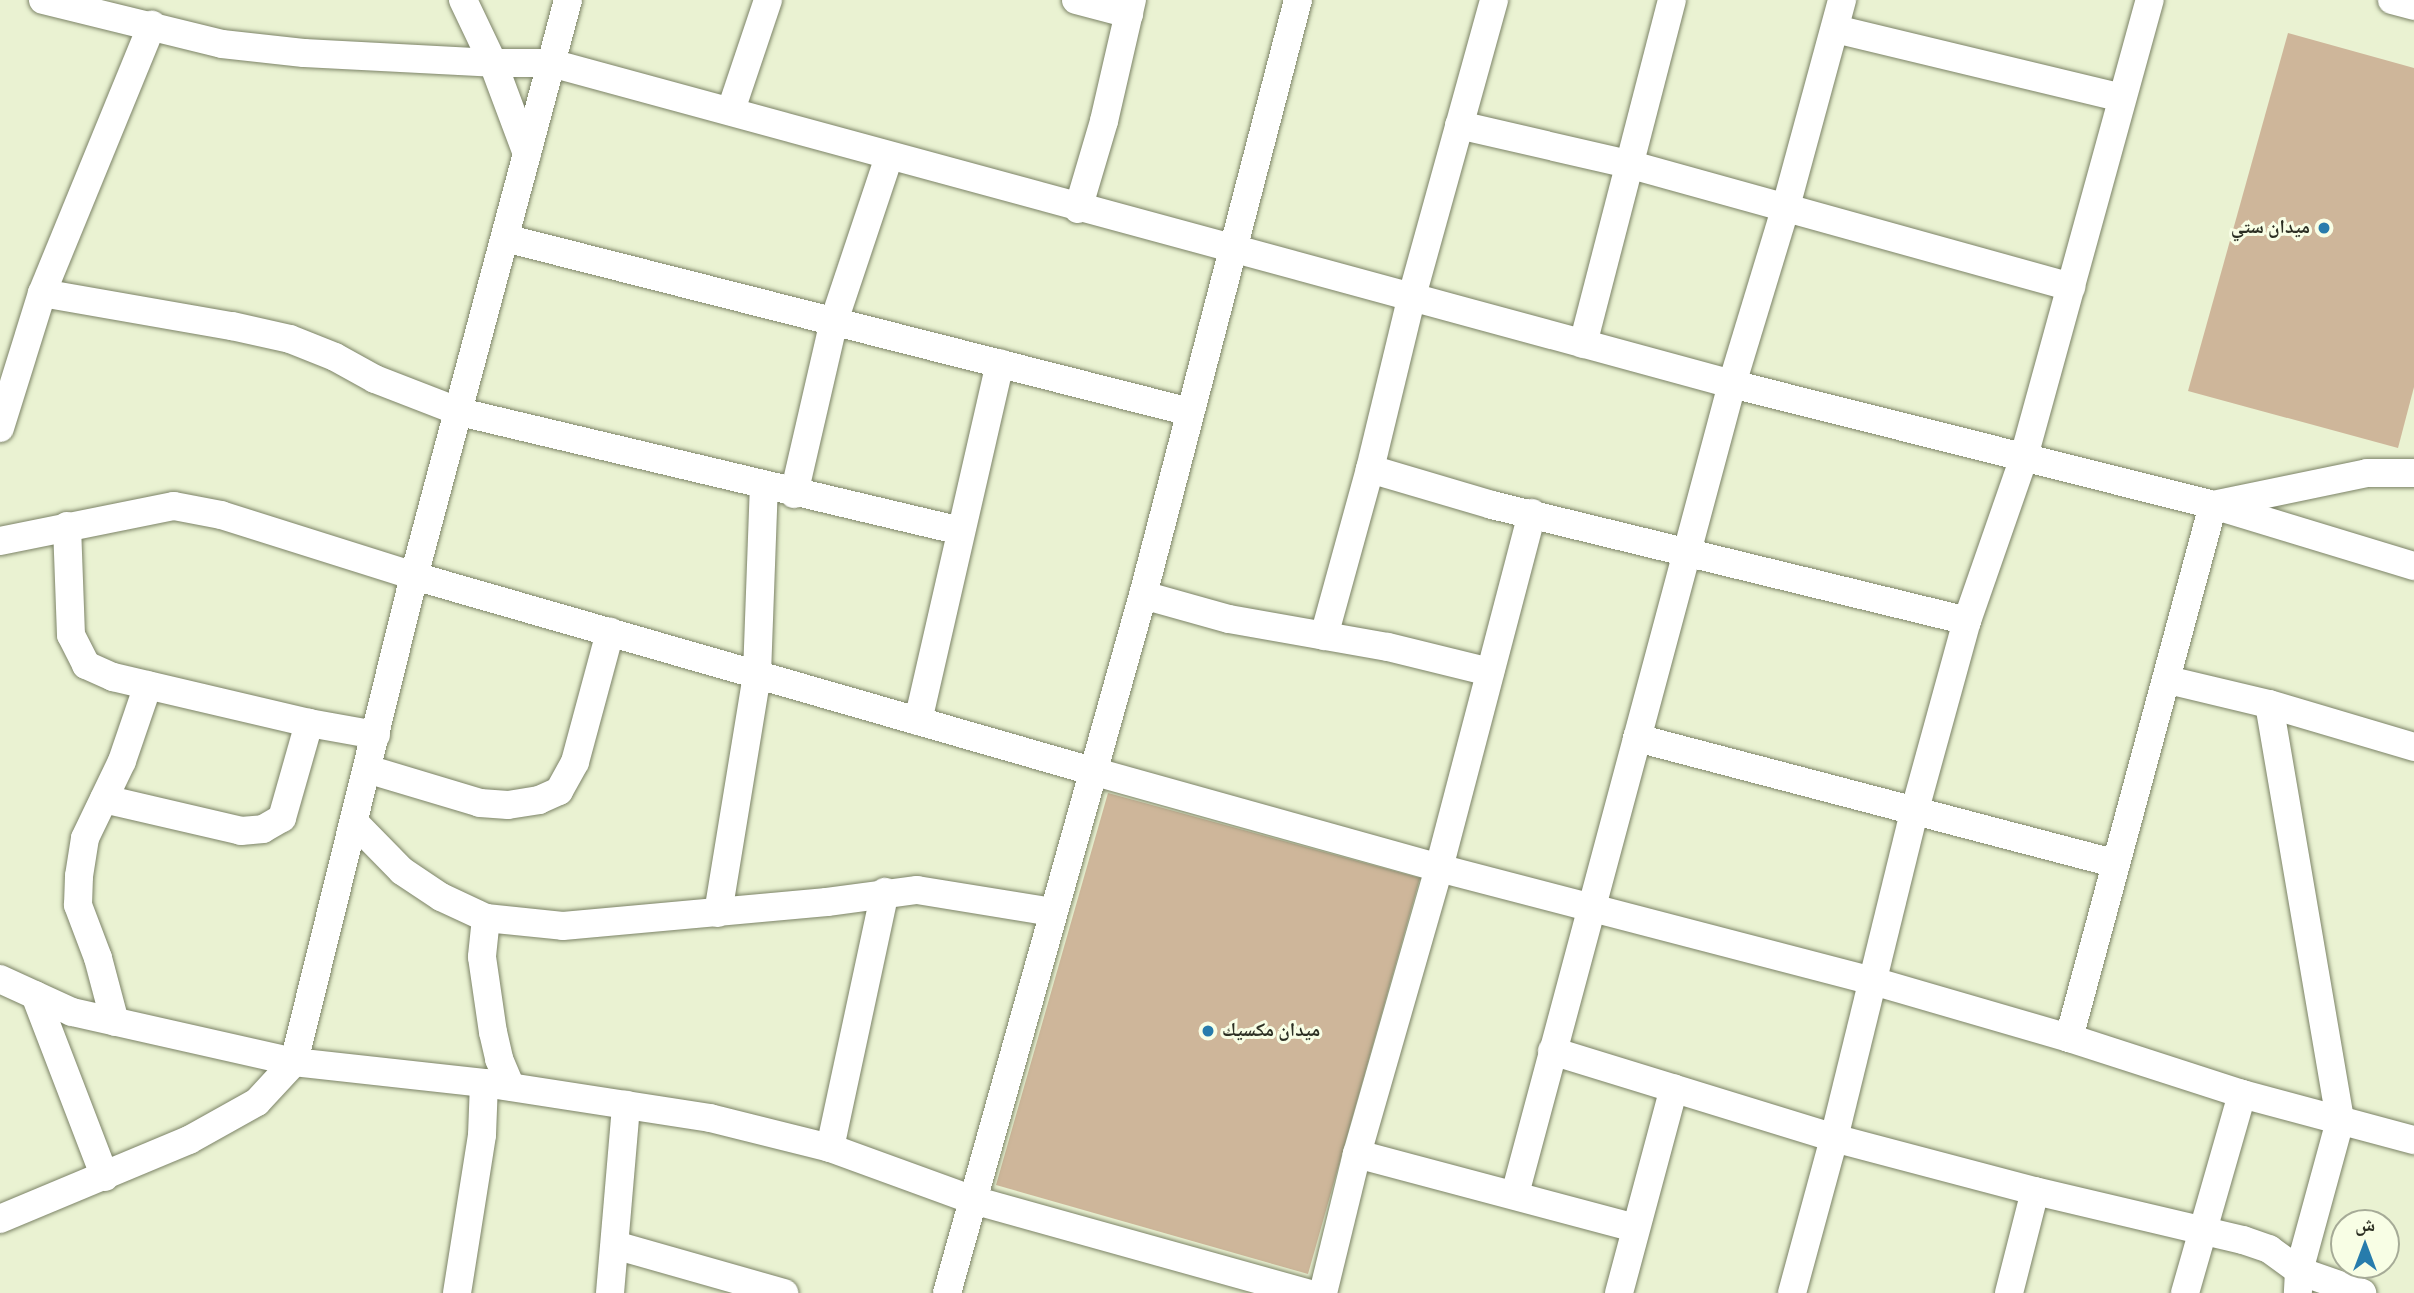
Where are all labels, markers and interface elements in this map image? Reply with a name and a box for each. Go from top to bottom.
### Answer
place label: ميدان ستي [2231,217,2310,239]
marker: ميدان ستي [2316,220,2332,236]
place label: ميدان مكسيك [1222,1020,1320,1042]
marker: ميدان مكسيك [1200,1023,1216,1039]
north arrow [2330,1209,2400,1279]
text: ش [2355,1213,2375,1237]

